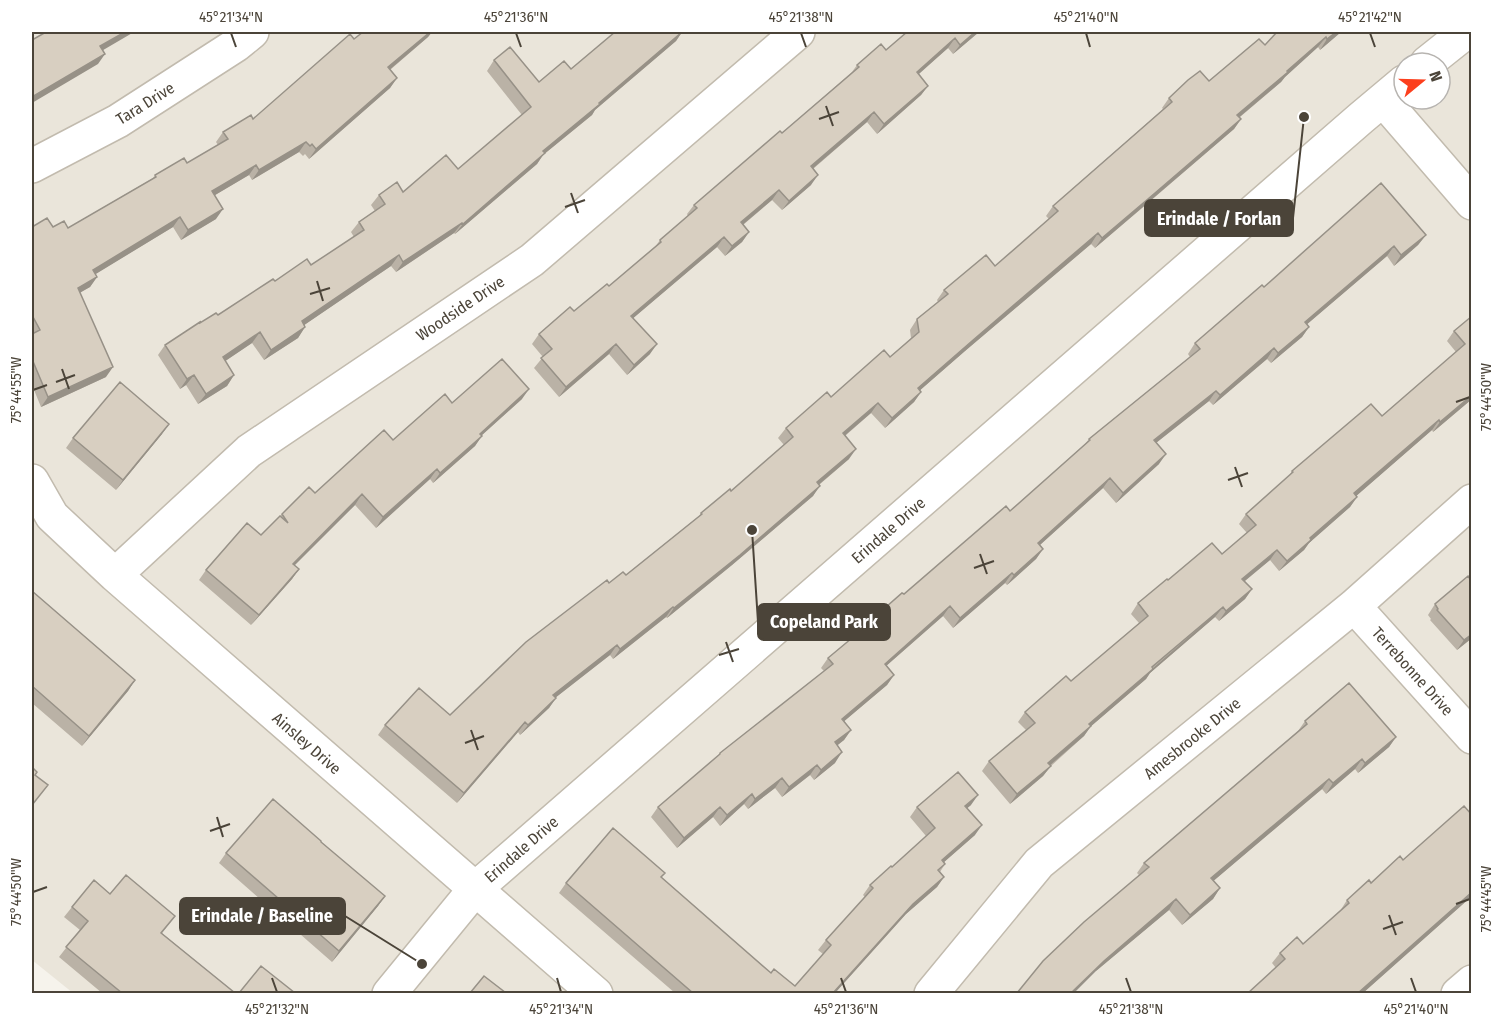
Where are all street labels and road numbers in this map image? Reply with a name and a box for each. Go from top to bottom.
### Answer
street label: Tara Drive [113,78,178,129]
street label: Woodside Drive [413,272,508,345]
street label: Erindale Drive [848,493,929,568]
street label: Terrebonne Drive [1368,623,1457,720]
street label: Amesbrooke Drive [1140,694,1245,783]
street label: Ainsley Drive [269,708,345,778]
street label: Erindale Drive [481,812,562,887]

